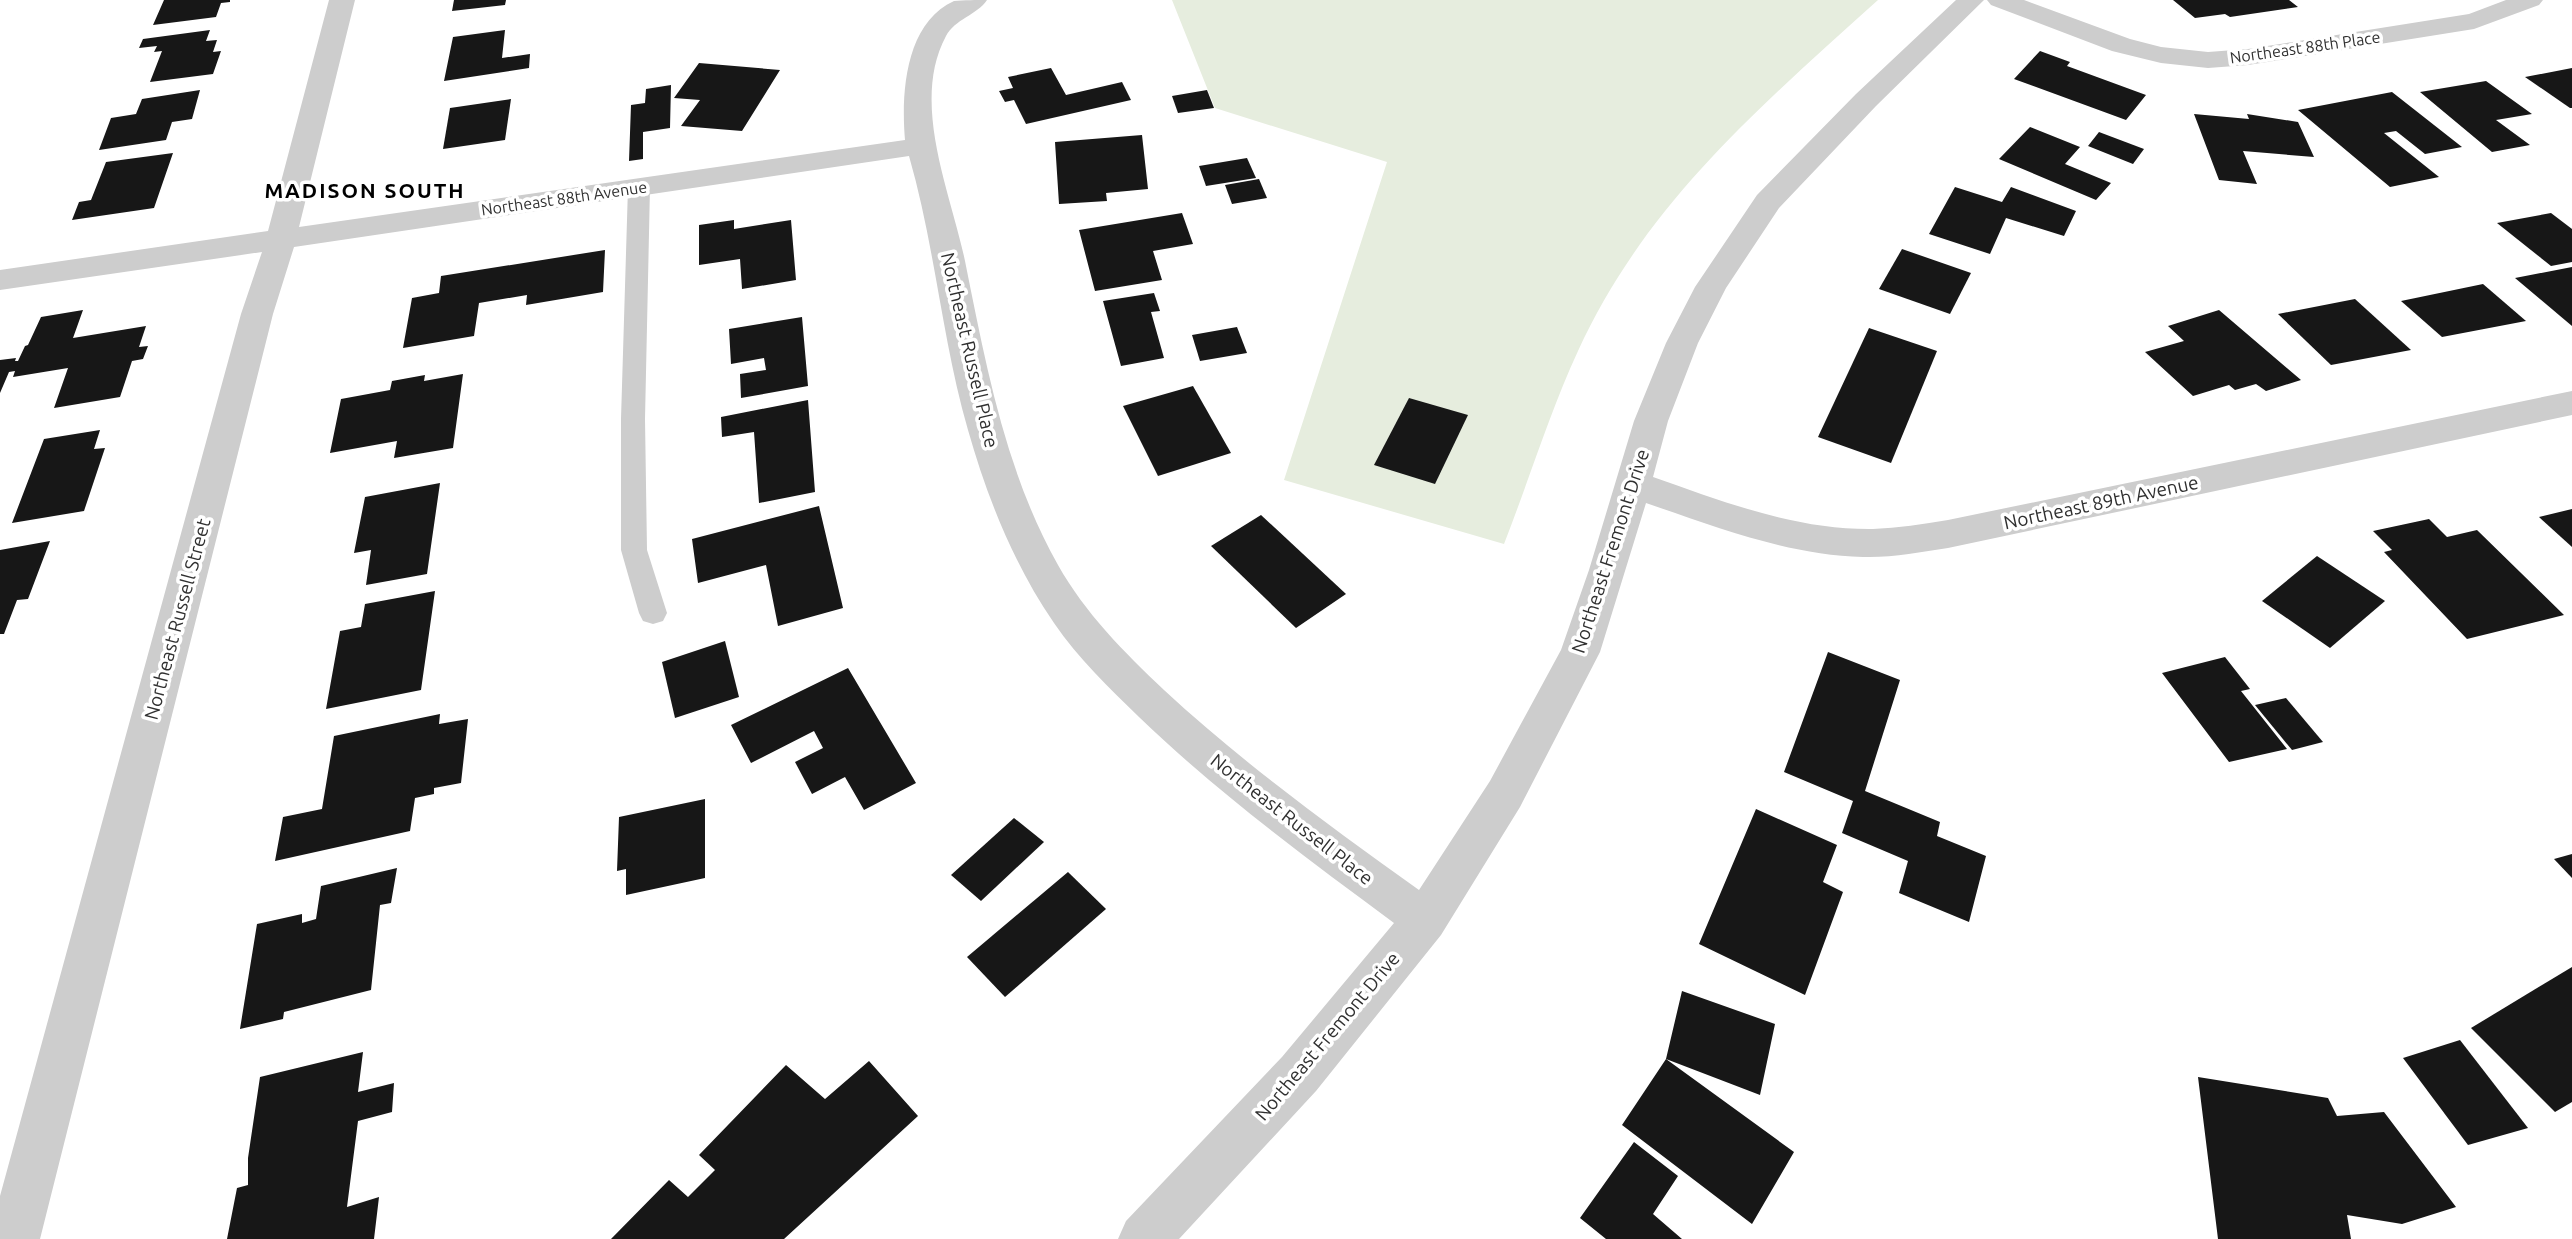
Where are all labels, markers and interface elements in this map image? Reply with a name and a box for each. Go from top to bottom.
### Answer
street label: Northeast 88th Place [2229,28,2381,66]
street label: Northeast 88th Avenue [480,177,648,219]
district label: MADISON SOUTH [264,178,466,202]
street label: Northeast Russell Place [937,250,1003,450]
street label: Northeast Fremont Drive [1567,446,1653,656]
street label: Northeast 89th Avenue [2002,471,2200,533]
street label: Northeast Russell Street [140,515,215,722]
street label: Northeast Russell Place [1206,749,1378,889]
street label: Northeast Fremont Drive [1250,947,1404,1125]

